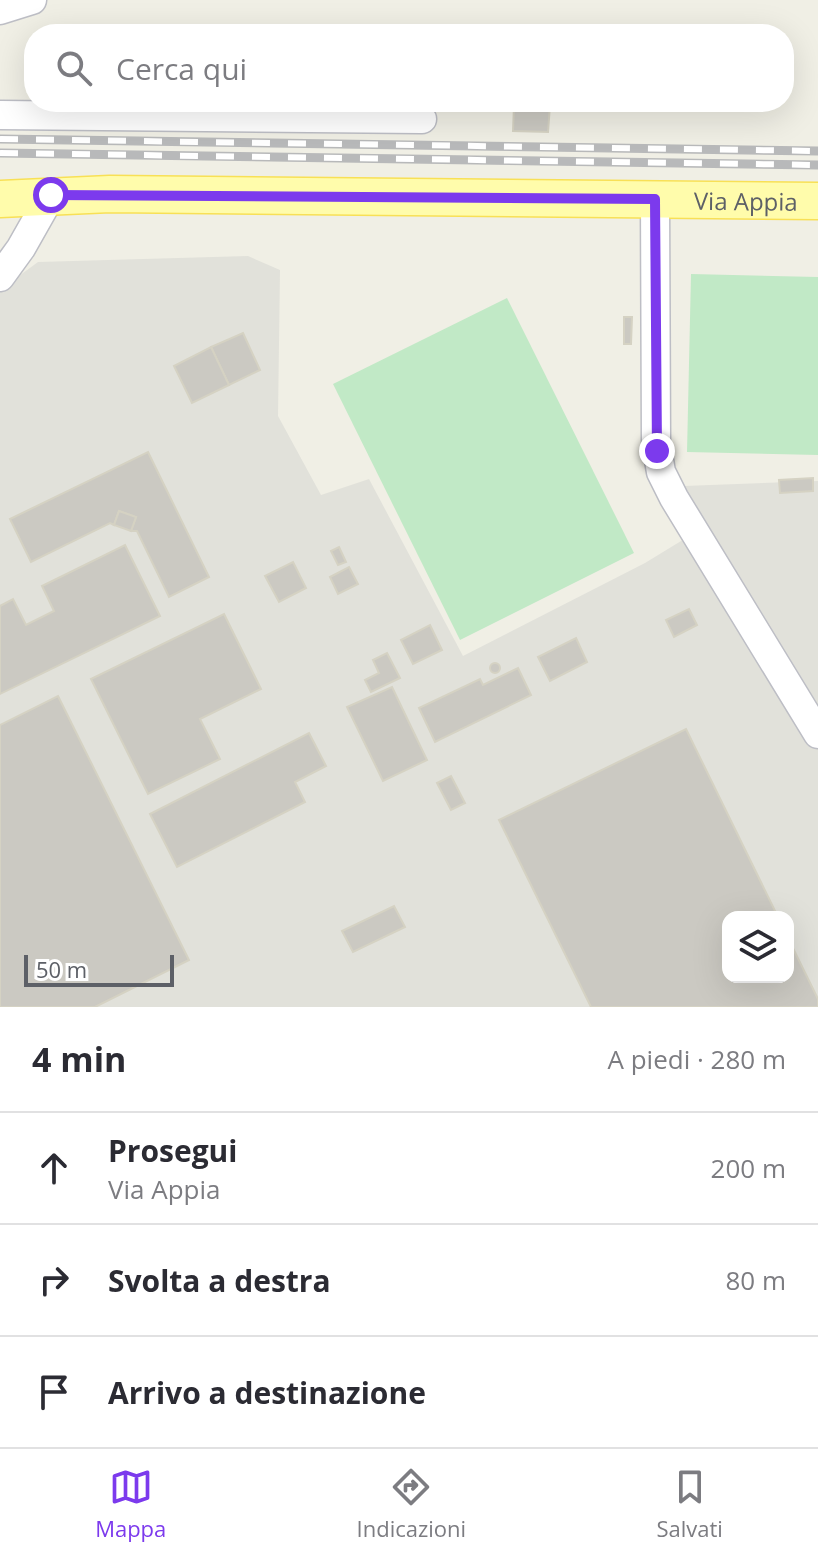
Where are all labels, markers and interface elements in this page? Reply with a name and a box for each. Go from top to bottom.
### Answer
search box [24,24,794,112]
icon: search [52,46,96,90]
text: Cerca qui [116,48,247,89]
route start [33,177,69,213]
street label: Via Appia [694,183,798,217]
route end [639,433,675,469]
map controls [722,911,794,983]
button: layers [722,911,794,983]
scale bar [24,951,174,987]
text: 50 m [36,954,87,984]
text: 4 min [32,1036,126,1082]
text: A piedi · 280 m [608,1041,786,1077]
text: Prosegui [108,1130,238,1171]
icon: ahead [32,1146,76,1190]
text: 200 m [711,1150,786,1186]
text: Via Appia [108,1171,221,1207]
icon: right [32,1258,76,1302]
text: Svolta a destra [108,1260,331,1301]
text: 80 m [725,1262,786,1298]
icon: arrive [32,1370,76,1414]
text: Arrivo a destinazione [108,1372,426,1413]
tab: Mappa [95,1465,166,1543]
tab: Indicazioni [357,1465,466,1543]
tab: Salvati [656,1465,723,1543]

